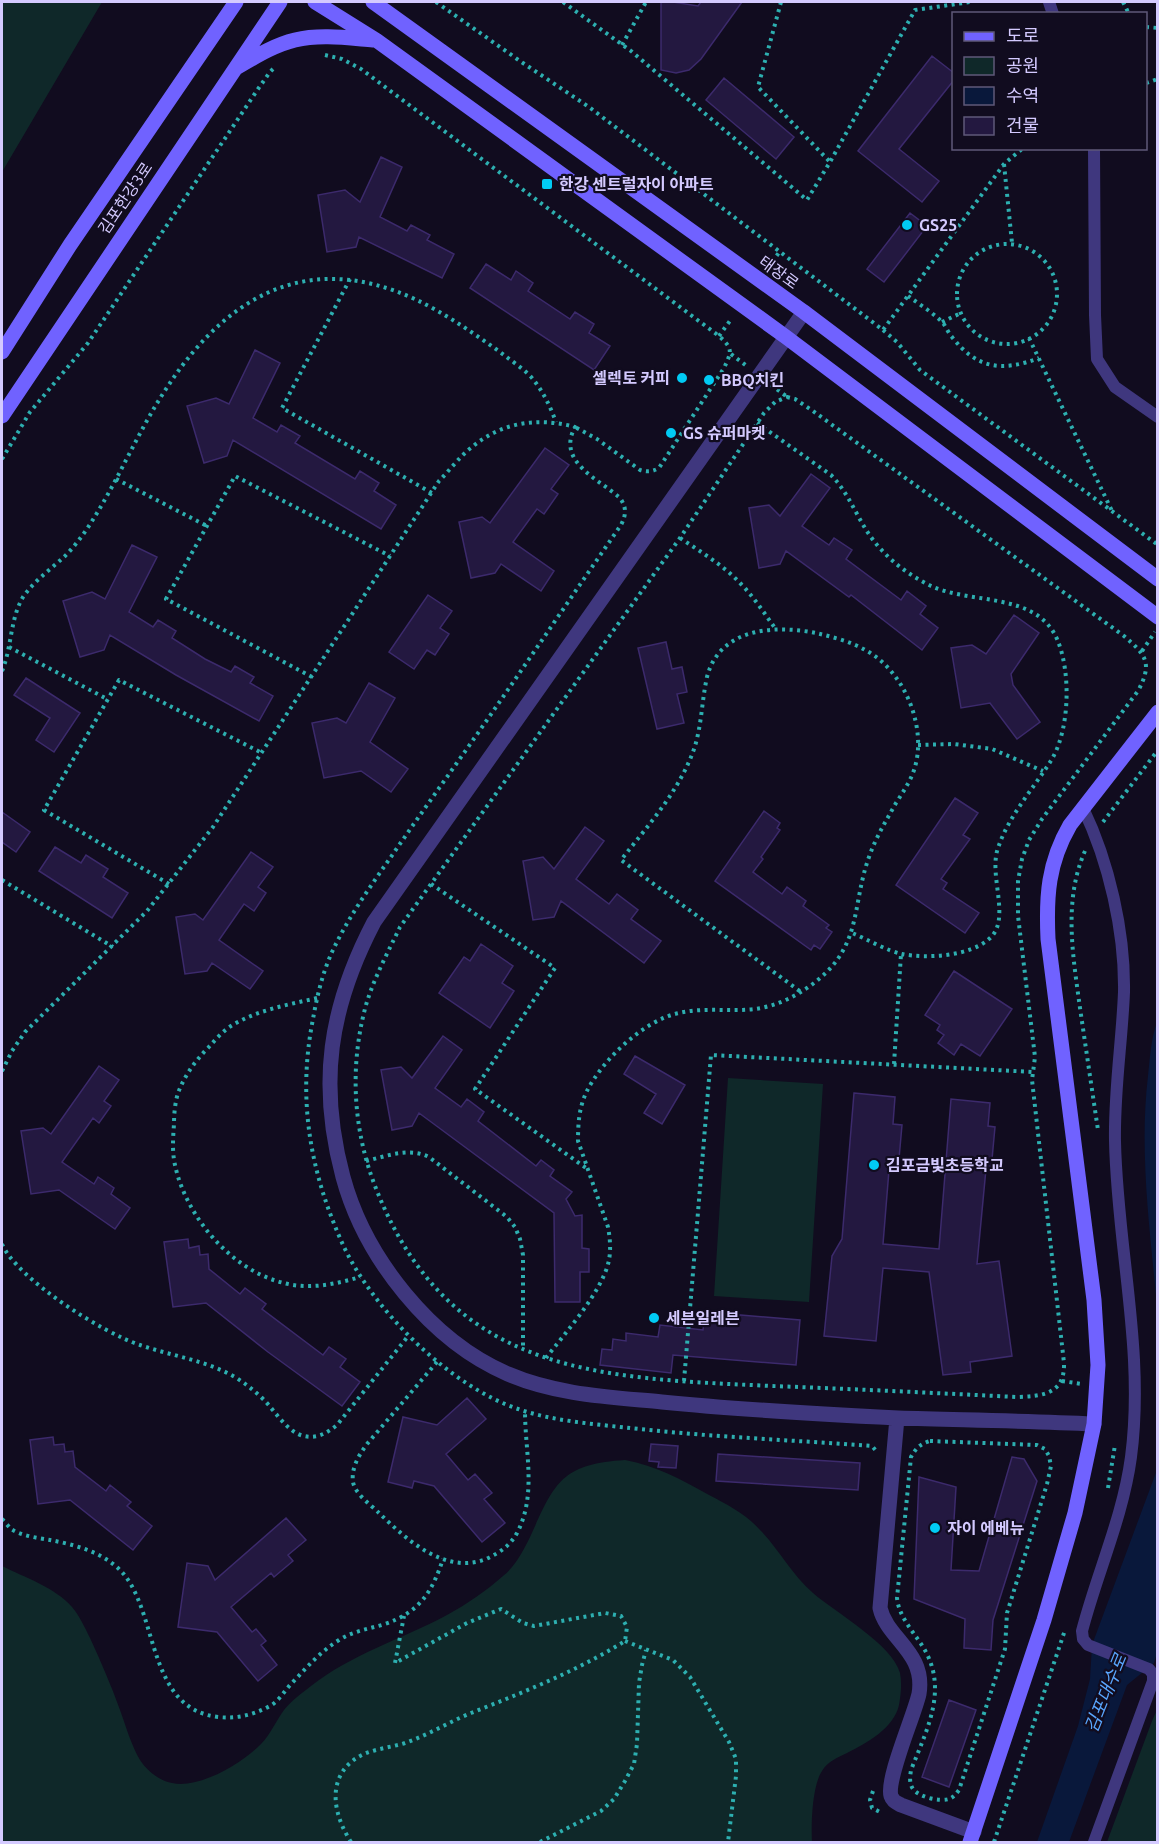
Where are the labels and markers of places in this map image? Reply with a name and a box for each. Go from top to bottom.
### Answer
place label: 한강 센트럴자이 아파트 [559,175,714,193]
marker: 한강 센트럴자이 아파트 [540,177,554,191]
place label: GS25 [919,216,957,234]
marker: GS25 [900,218,914,232]
place label: 셀렉토 커피 [593,369,670,387]
marker: 셀렉토 커피 [675,371,689,385]
place label: BBQ치킨 [721,371,784,389]
marker: BBQ치킨 [702,373,716,387]
place label: GS 슈퍼마켓 [683,424,766,442]
marker: GS 슈퍼마켓 [664,426,678,440]
place label: 김포금빛초등학교 [886,1156,1004,1174]
marker: 김포금빛초등학교 [867,1158,881,1172]
place label: 세븐일레븐 [666,1309,740,1327]
marker: 세븐일레븐 [647,1311,661,1325]
place label: 자이 에베뉴 [947,1519,1024,1537]
marker: 자이 에베뉴 [928,1521,942,1535]

